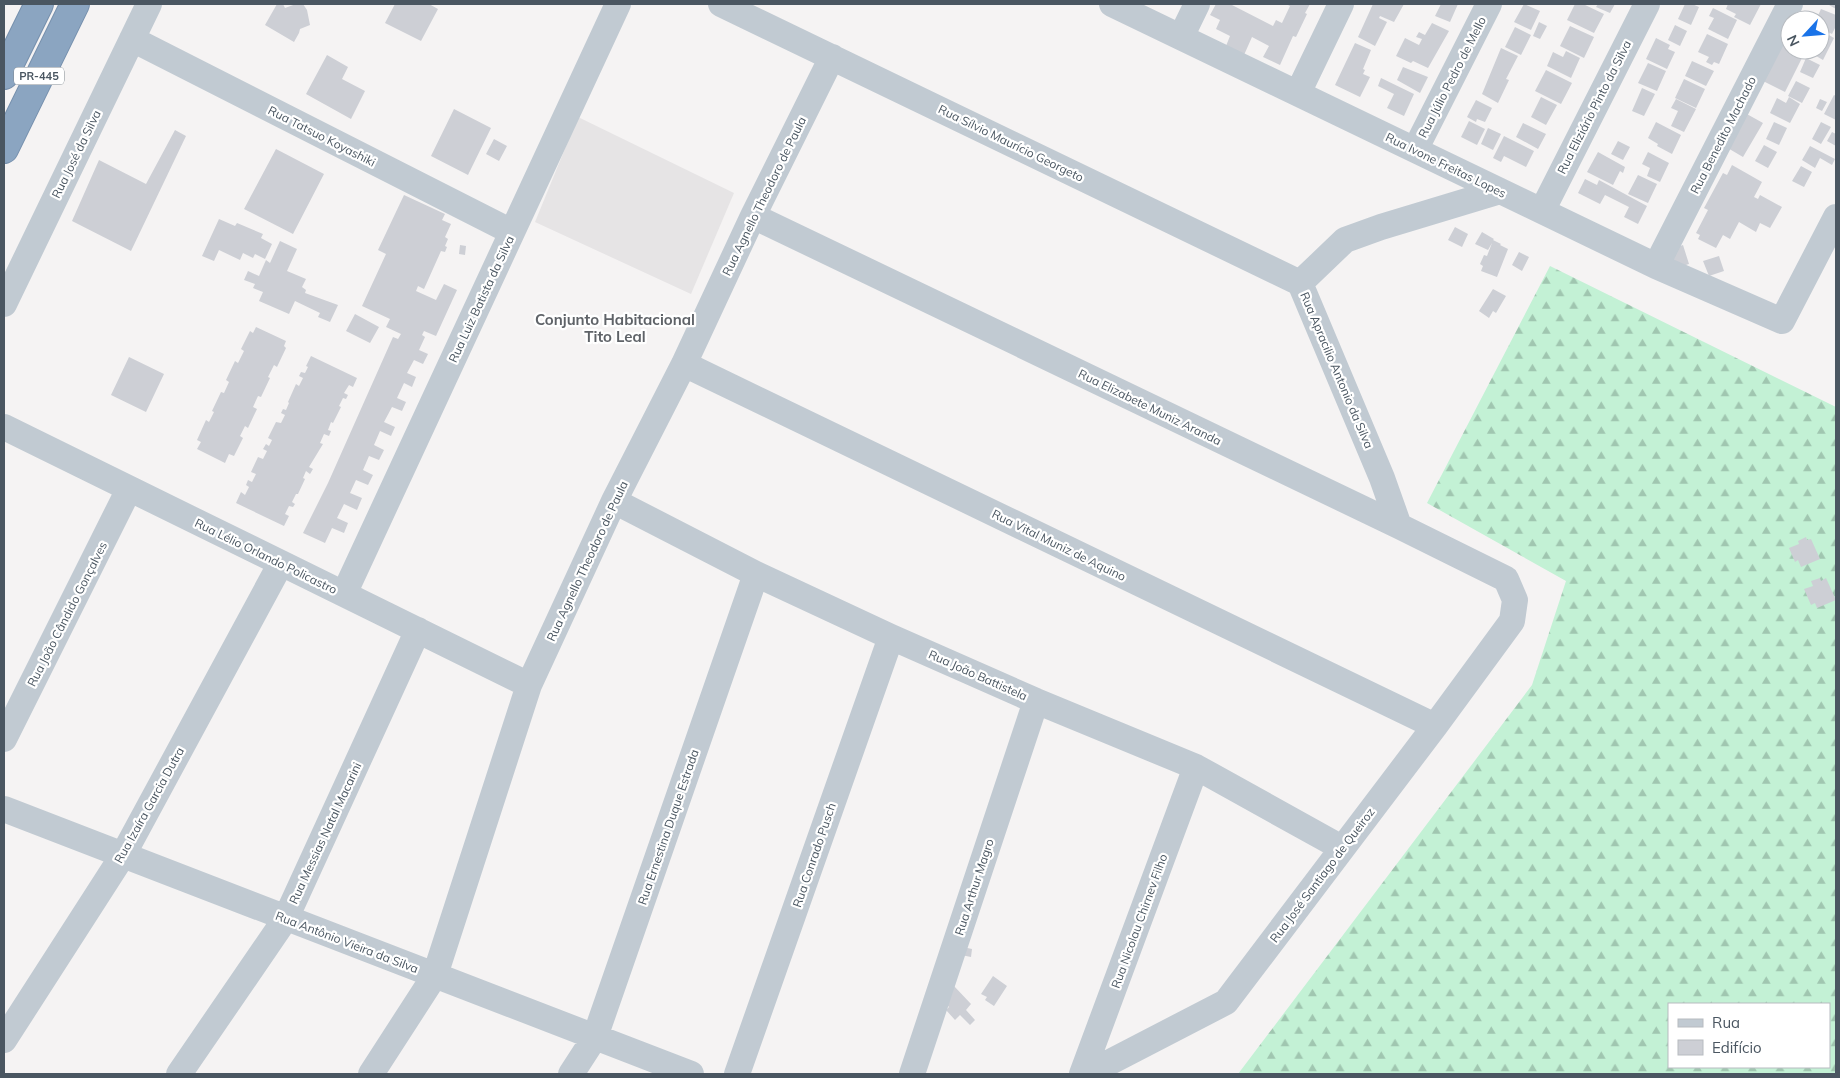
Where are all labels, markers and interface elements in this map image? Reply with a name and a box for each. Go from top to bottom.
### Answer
north arrow [1780,10,1830,60]
street label: Rua Júlio Pedro de Mello [1415,14,1489,140]
text: N [1783,32,1804,49]
street label: Rua Eliziário Pinto da Silva [1554,38,1634,176]
road number: PR-445 [14,68,64,84]
street label: Rua Benedito Machado [1687,74,1759,196]
street label: Rua Sílvio Maurício Georgeto [936,101,1086,185]
street label: Rua Tatsuo Koyashiki [266,102,378,170]
street label: Rua José da Silva [48,107,104,201]
street label: Rua Agnello Theodoro de Paula [719,114,809,278]
street label: Rua Ivone Freitas Lopes [1383,129,1509,201]
street label: Rua Luiz Batista da Silva [445,233,517,365]
street label: Rua Apracilio Antonio da Silva [1297,290,1377,450]
district label: Conjunto Habitacional Tito Leal [535,310,695,346]
street label: Rua Elizabete Muniz Aranda [1076,366,1224,448]
street label: Rua Agnello Theodoro de Paula [543,478,631,644]
street label: Rua Vital Muniz de Aquino [990,506,1129,584]
street label: Rua Lélio Orlando Policastro [192,515,340,597]
street label: Rua João Cândido Gonçalves [24,539,110,689]
street label: Rua João Battistela [926,646,1030,704]
street label: Rua Izaíra Garcia Dutra [111,744,187,866]
street label: Rua Ernestina Duque Estrada [634,747,702,907]
street label: Rua Messias Natal Macarini [286,760,365,906]
street label: Rua Conrado Pusch [789,801,839,909]
street label: Rua José Santiago de Queiroz [1266,805,1378,945]
street label: Rua Arthur Magro [951,837,997,937]
street label: Rua Nicolau Chirnev Filho [1108,852,1170,990]
street label: Rua Antônio Vieira da Silva [273,908,421,976]
legend [1668,1003,1830,1068]
text: Rua [1712,1013,1740,1032]
text: Edifício [1712,1038,1762,1057]

